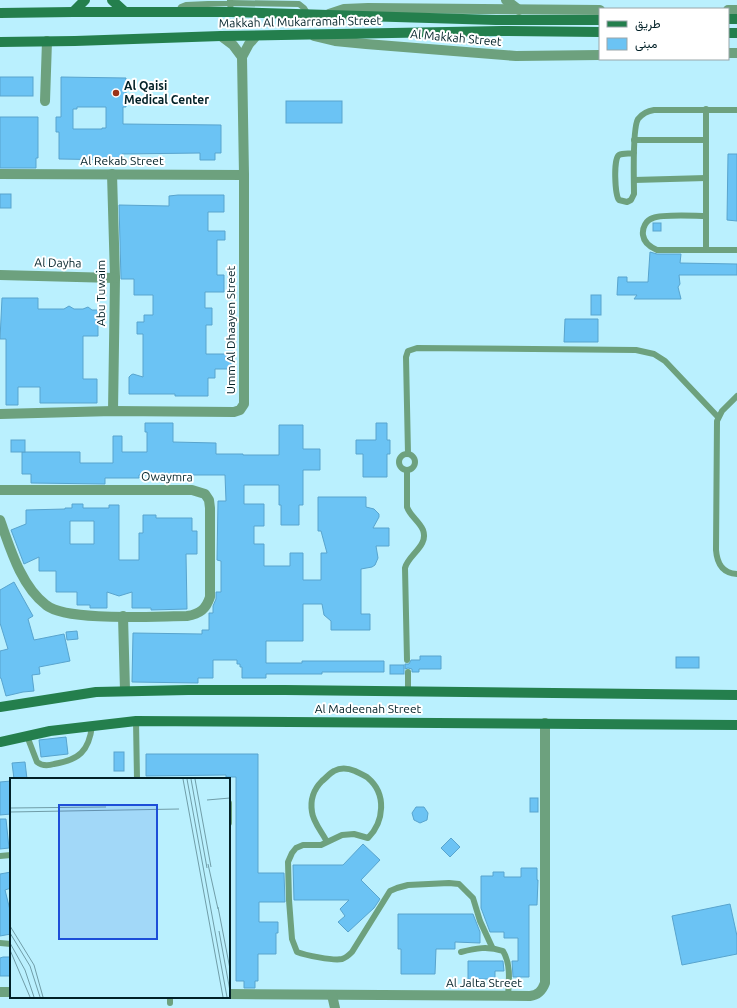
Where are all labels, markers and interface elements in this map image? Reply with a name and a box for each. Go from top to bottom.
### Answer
legend [599,8,729,60]
street label: Makkah Al Mukarramah Street [219,14,382,29]
text: طريق [635,17,661,32]
street label: Al Makkah Street [410,27,503,48]
text: مبنى [635,37,657,52]
place label: Al Qaisi Medical Center [124,79,209,106]
marker: Al Qaisi Medical Center [111,88,121,98]
street label: Al Rekab Street [80,154,164,167]
street label: Al Dayha [34,256,82,269]
street label: Abu Tuwaim [94,260,107,326]
street label: Umm Al Dhaayen Street [224,265,237,394]
street label: Owaymra [141,470,193,483]
street label: Al Madeenah Street [315,702,422,715]
inset map [10,778,230,998]
street label: Al Jalta Street [446,976,522,989]

